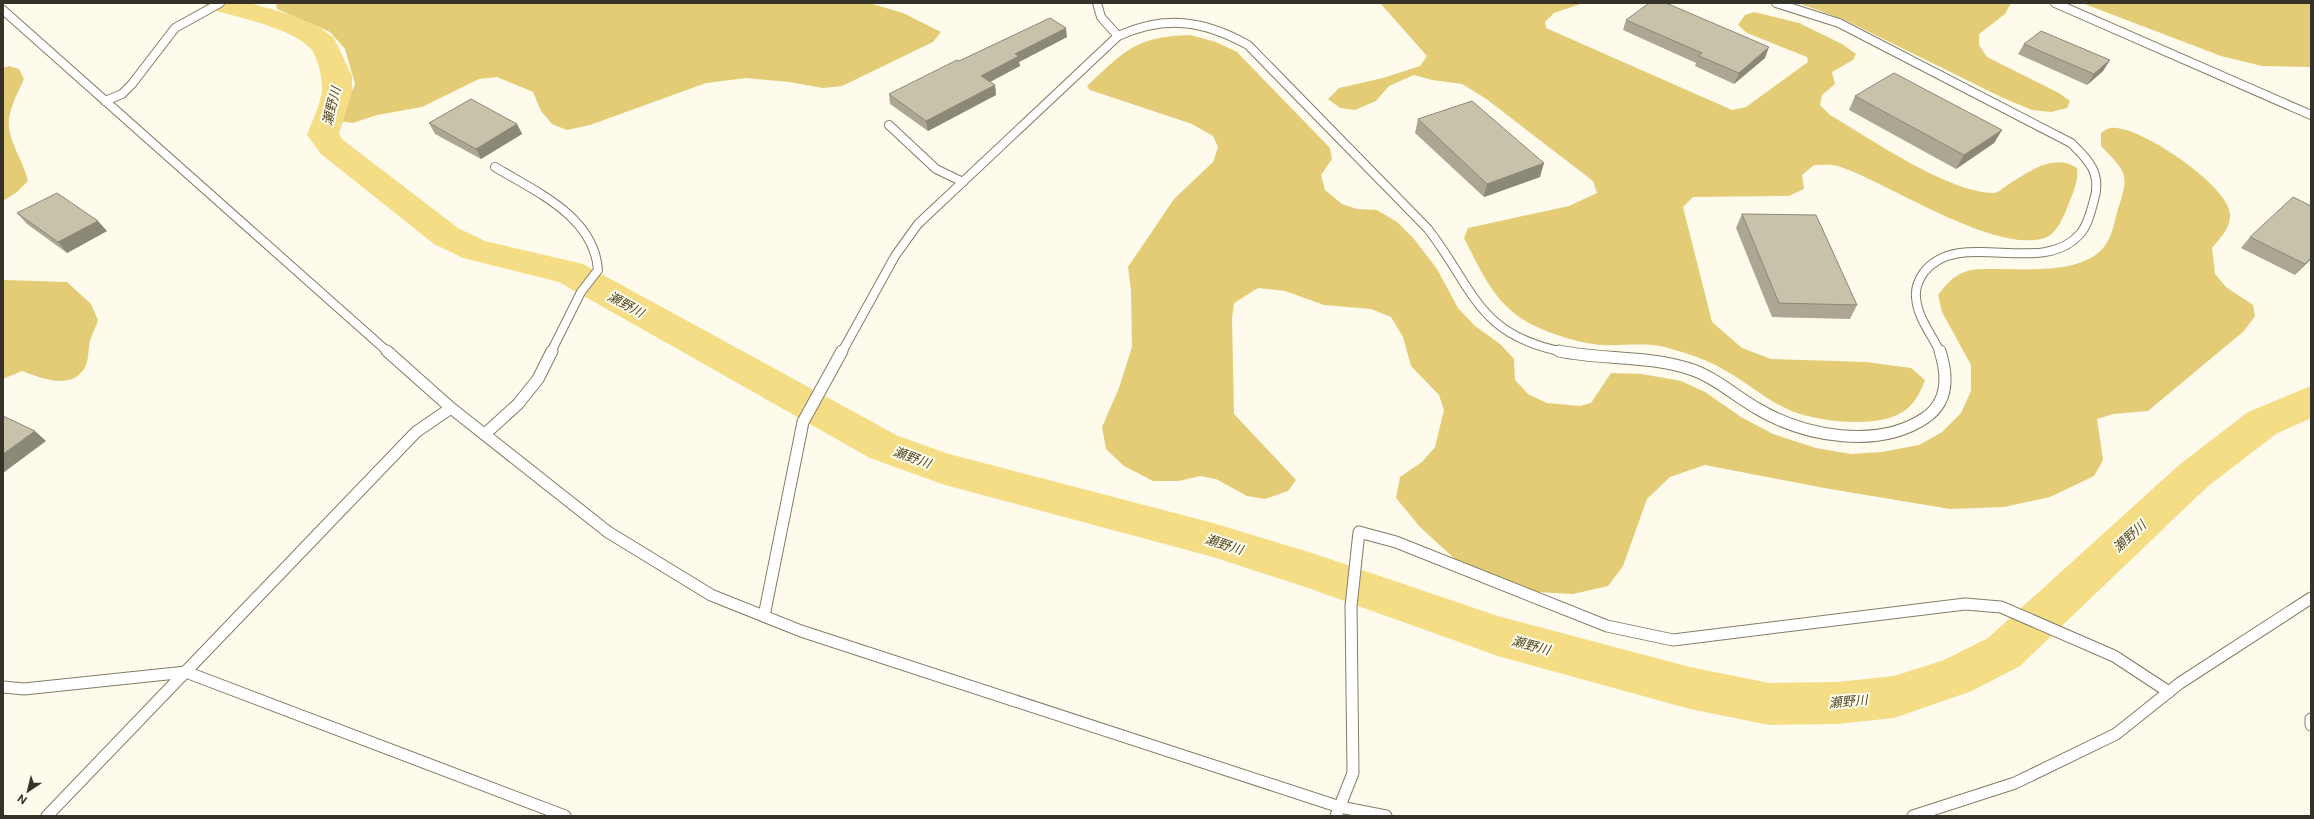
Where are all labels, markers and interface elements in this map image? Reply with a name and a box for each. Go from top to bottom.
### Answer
water label: 瀬野川 [319,83,344,127]
water label: 瀬野川 [605,288,648,321]
water label: 瀬野川 [891,444,935,472]
water label: 瀬野川 [2110,516,2150,555]
water label: 瀬野川 [1203,531,1247,558]
water label: 瀬野川 [1510,633,1554,658]
water label: 瀬野川 [1828,692,1870,711]
north arrow [8,771,48,811]
text: N [15,792,29,807]

